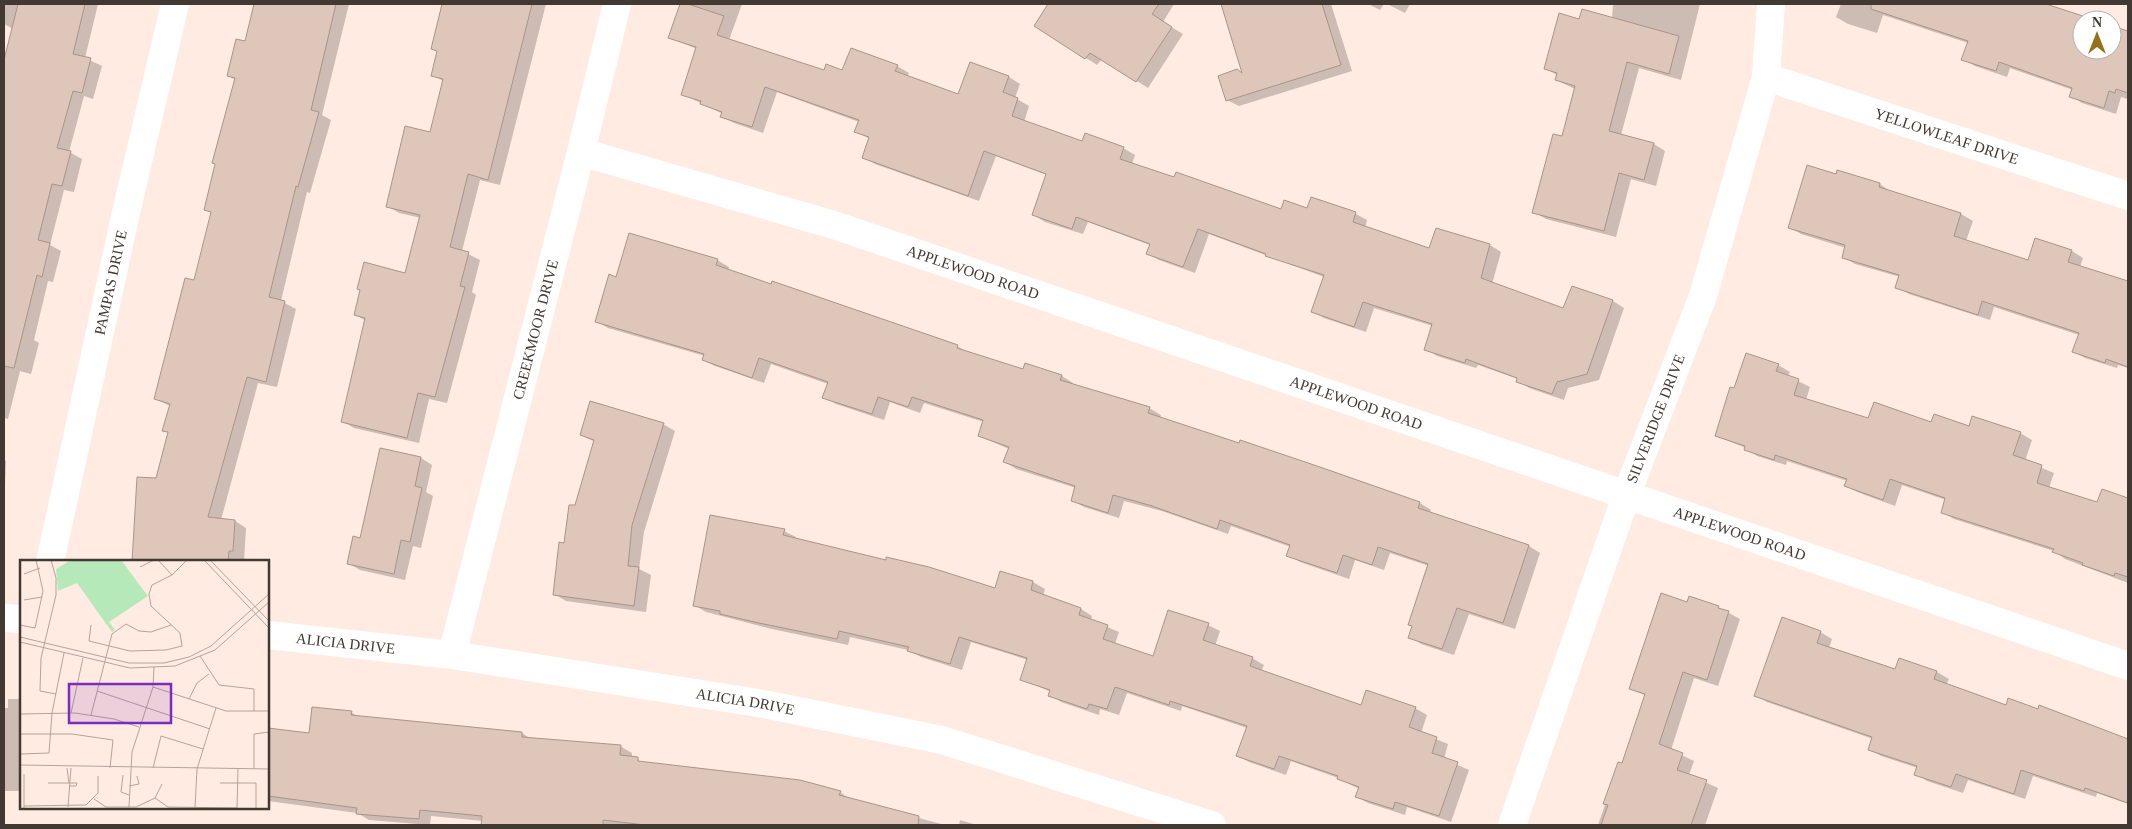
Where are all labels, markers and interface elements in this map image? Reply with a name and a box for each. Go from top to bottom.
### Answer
north arrow [2072,10,2122,60]
text: N [2092,15,2102,30]
street label: YELLOWLEAF DRIVE [1872,105,2020,167]
street label: PAMPAS DRIVE [92,229,130,336]
street label: APPLEWOOD ROAD [905,242,1041,302]
street label: CREEKMOOR DRIVE [510,258,561,401]
street label: SILVERIDGE DRIVE [1624,352,1688,485]
street label: APPLEWOOD ROAD [1288,373,1425,433]
street label: APPLEWOOD ROAD [1671,504,1808,564]
inset map [20,560,269,809]
street label: ALICIA DRIVE [295,630,396,657]
street label: ALICIA DRIVE [695,685,796,718]

